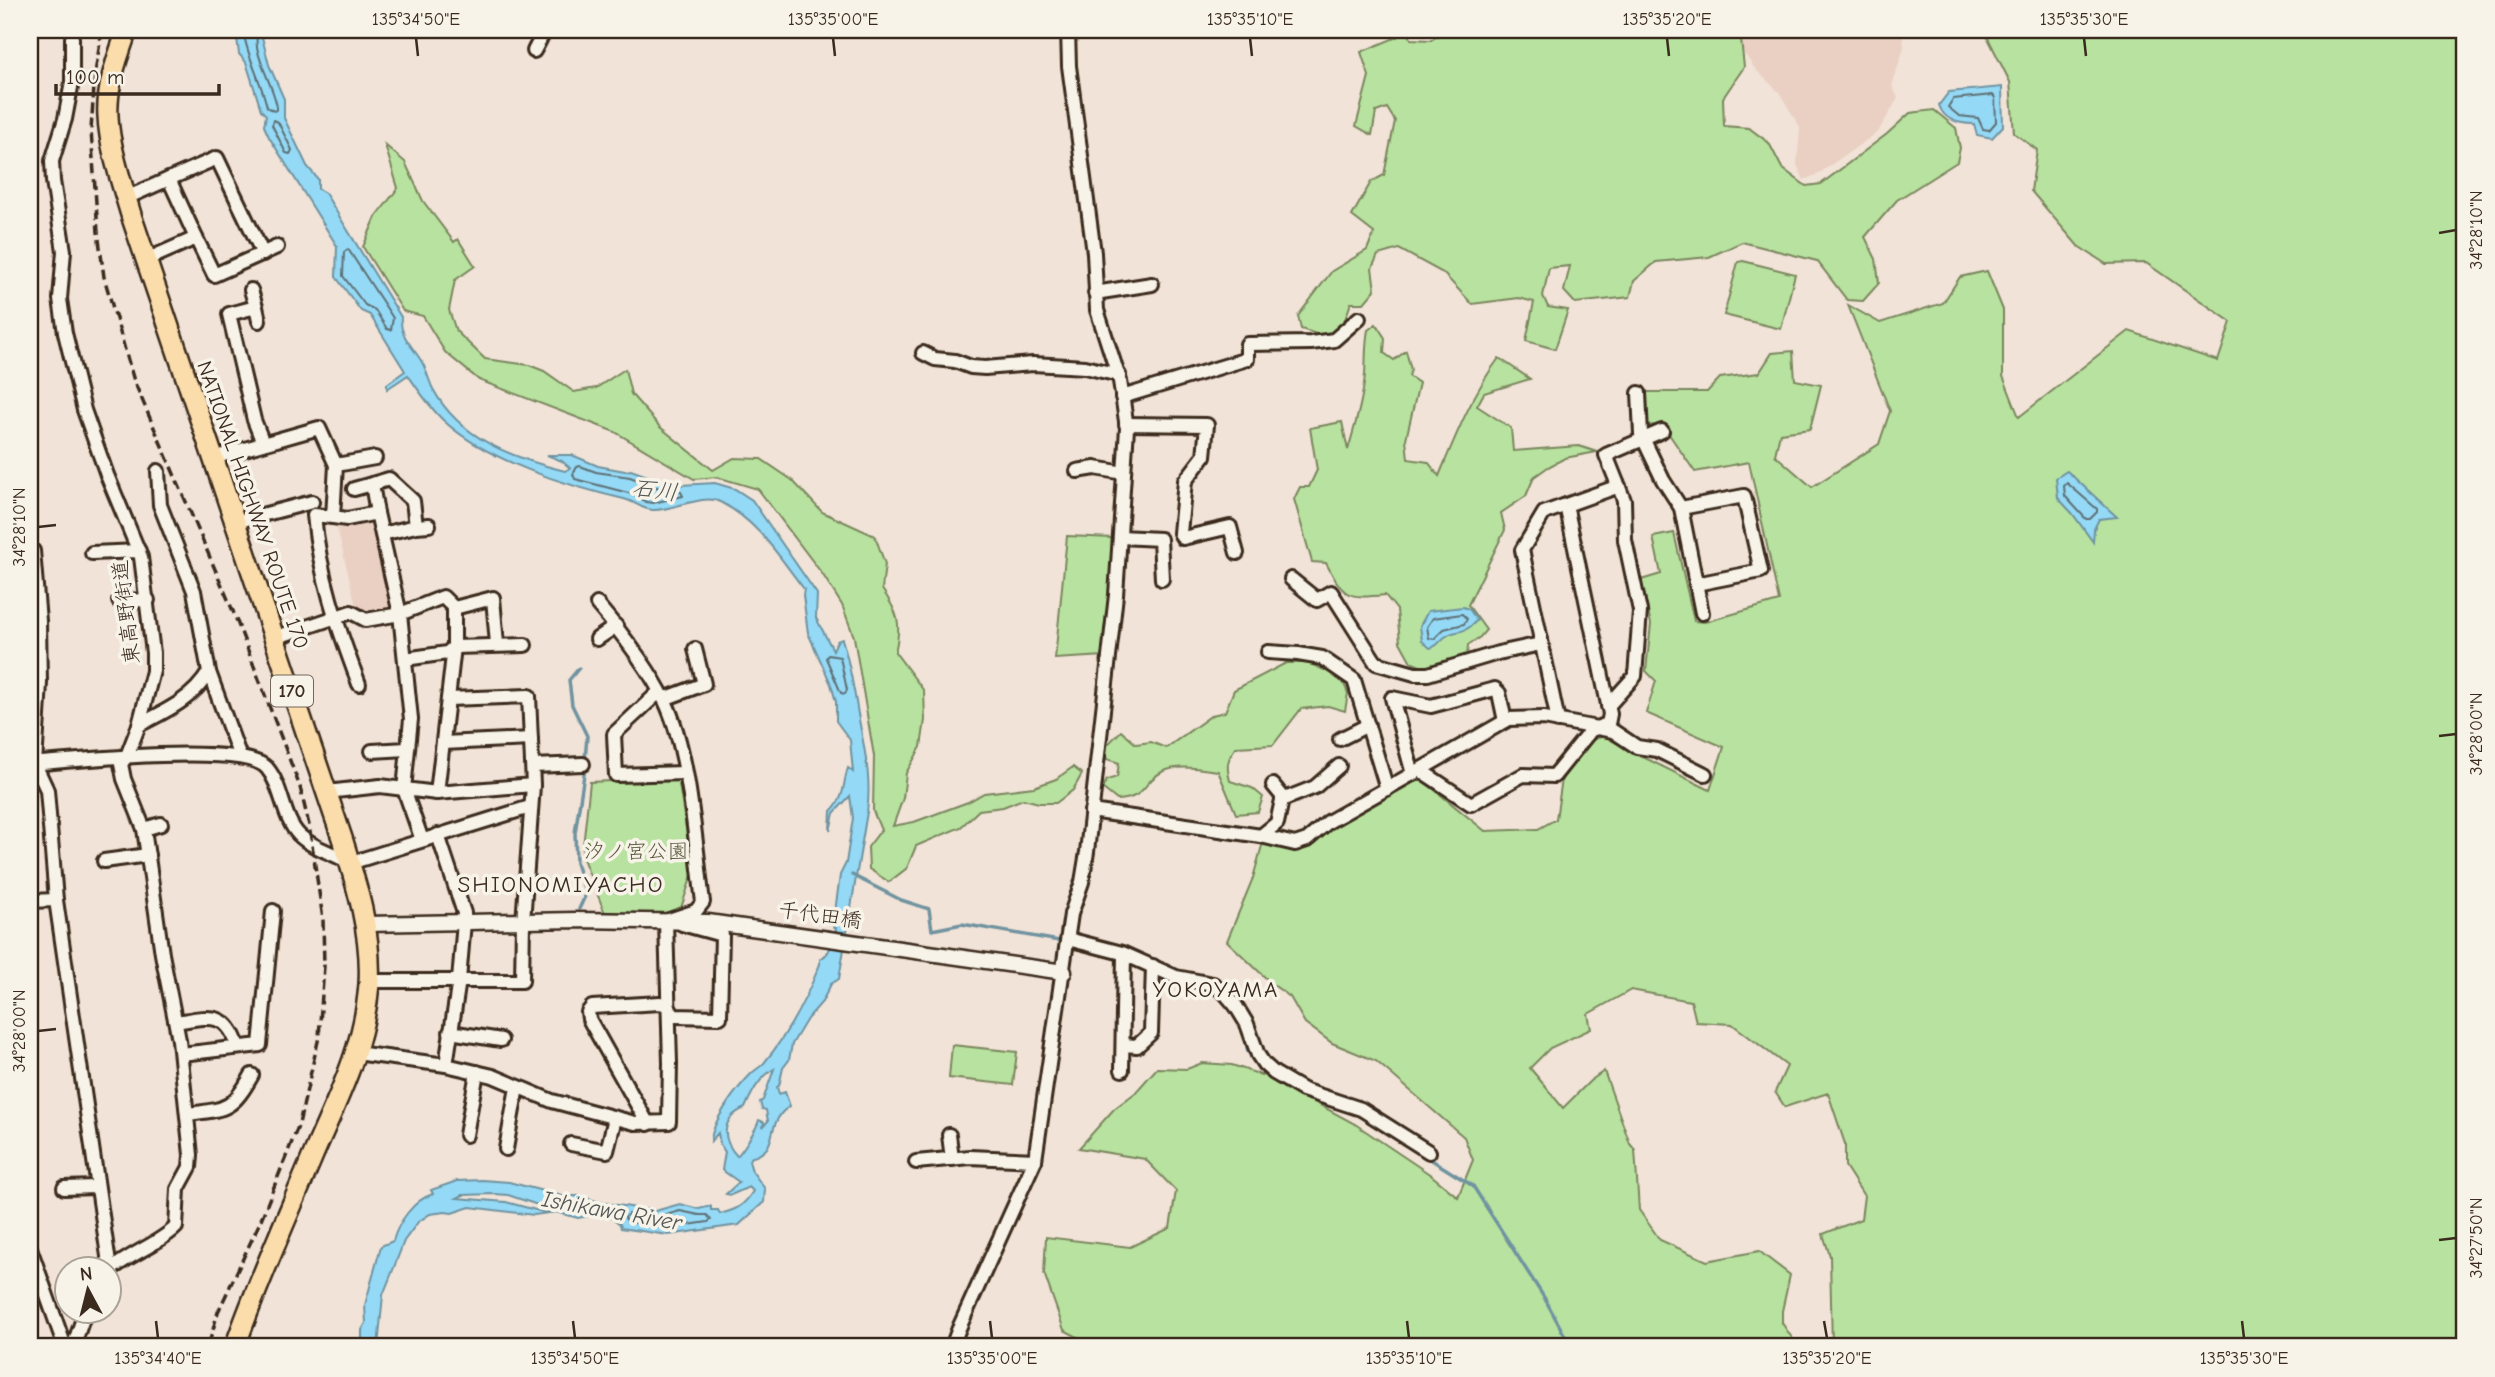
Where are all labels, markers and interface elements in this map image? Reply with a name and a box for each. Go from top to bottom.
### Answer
text: 135°34'50"E [372,9,460,30]
text: 135°35'00"E [788,9,878,30]
text: 135°35'10"E [1207,9,1294,30]
text: 135°35'20"E [1622,9,1712,30]
text: 135°35'30"E [2040,9,2128,30]
scale bar [56,52,219,96]
text: 100 m [66,65,124,89]
text: 34°28'10"N [2466,190,2487,270]
street label: NATIONAL HIGHWAY ROUTE 170 [192,358,314,652]
water label: 石川 [631,474,679,506]
text: 34°28'10"N [9,487,30,567]
street label: 東高野街道 [108,558,144,666]
road number: 170 [271,676,313,706]
text: 34°28'00"N [2466,692,2487,776]
park label: 汐ノ宮公園 [584,839,689,863]
district label: SHIONOMIYACHO [458,871,664,898]
street label: 千代田橋 [777,897,863,933]
district label: YOKOYAMA [1153,976,1279,1003]
text: 34°28'00"N [9,989,30,1073]
water label: Ishikawa River [539,1185,685,1237]
text: 34°27'50"N [2466,1197,2487,1279]
north arrow [52,1254,122,1324]
text: N [79,1262,94,1286]
text: 135°34'40"E [114,1348,202,1369]
text: 135°34'50"E [531,1348,619,1369]
text: 135°35'00"E [947,1348,1037,1369]
text: 135°35'10"E [1366,1348,1453,1369]
text: 135°35'20"E [1782,1348,1872,1369]
text: 135°35'30"E [2200,1348,2288,1369]

